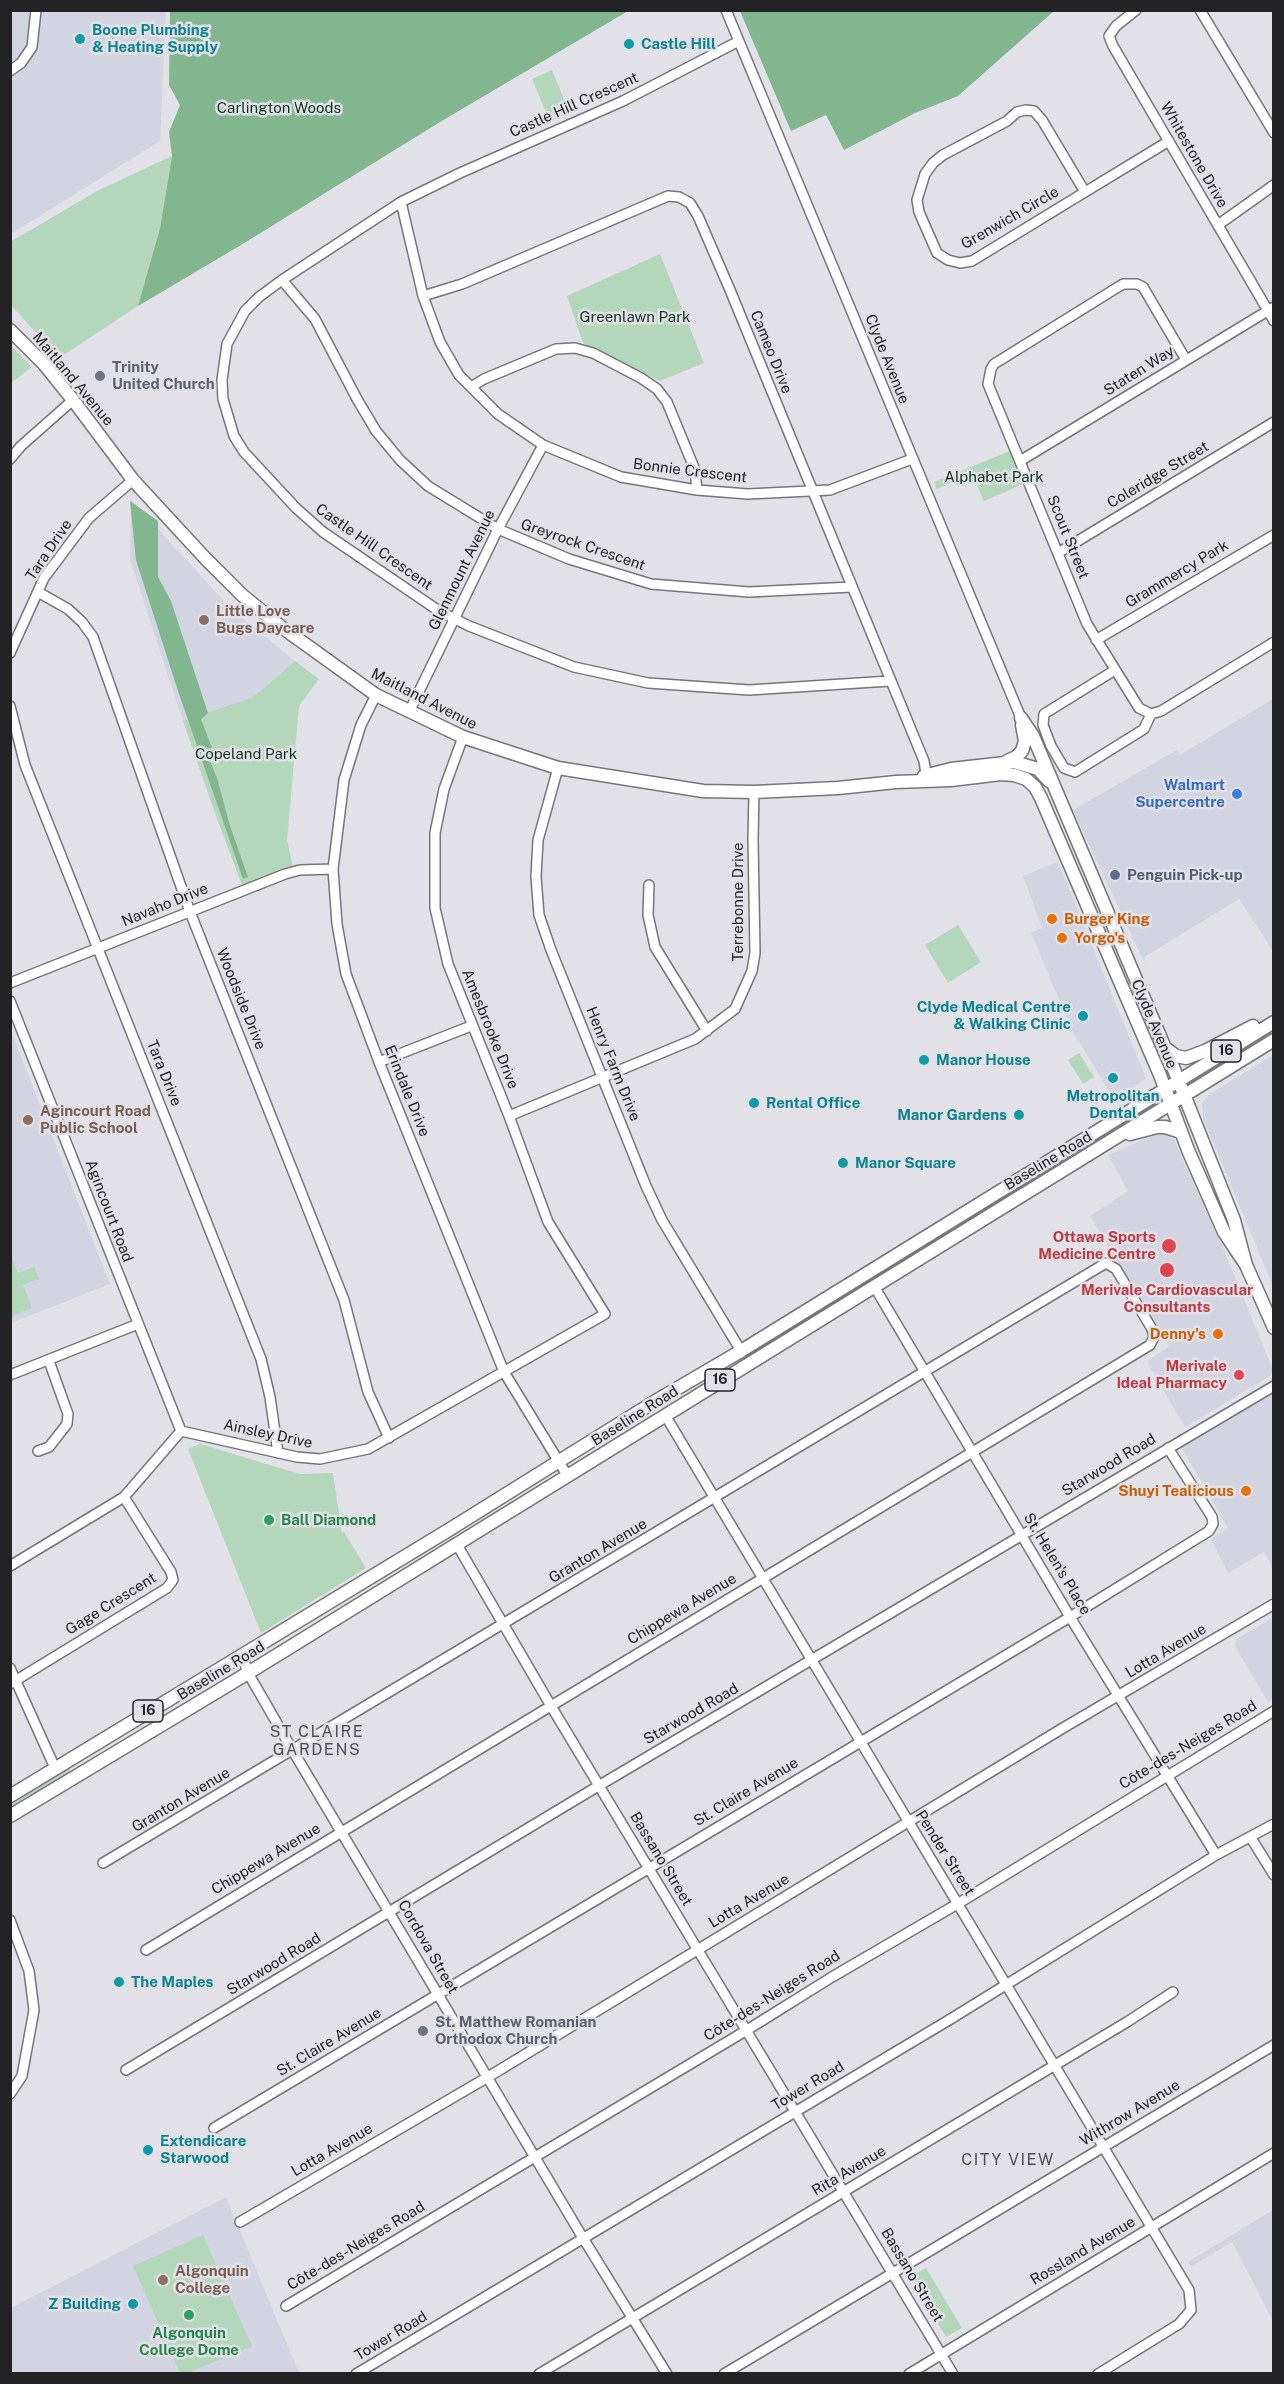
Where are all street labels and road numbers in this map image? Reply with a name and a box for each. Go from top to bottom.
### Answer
street label: Castle Hill Crescent [507,69,641,141]
street label: Whitestone Drive [1156,99,1232,211]
street label: Grenwich Circle [958,183,1062,253]
street label: Cameo Drive [746,308,796,396]
street label: Clyde Avenue [861,312,913,406]
street label: Maitland Avenue [29,329,117,429]
street label: Staten Way [1100,342,1178,400]
street label: Coleridge Street [1104,438,1212,512]
street label: Bonnie Crescent [632,455,748,487]
street label: Scout Street [1043,493,1093,581]
street label: Castle Hill Crescent [312,500,436,594]
street label: Glenmount Avenue [425,507,499,633]
street label: Greyrock Crescent [518,515,648,575]
street label: Tara Drive [22,516,76,584]
street label: Grammercy Park [1122,536,1232,612]
street label: Maitland Avenue [368,665,480,733]
street label: Terrebonne Drive [729,842,747,962]
street label: Navaho Drive [119,879,211,931]
street label: Woodside Drive [212,946,270,1052]
street label: Amesbrooke Drive [458,967,522,1091]
street label: Clyde Avenue [1127,977,1181,1071]
street label: Henry Farm Drive [582,1004,644,1124]
street label: Tara Drive [143,1037,185,1109]
road number: 16 [1211,1040,1241,1062]
street label: Erindale Drive [381,1043,433,1139]
street label: Baseline Road [1001,1128,1095,1194]
street label: Agincourt Road [81,1157,137,1265]
road number: 16 [705,1369,735,1391]
street label: Baseline Road [588,1382,682,1450]
street label: Ainsley Drive [222,1416,314,1452]
street label: Starwood Road [1059,1430,1159,1500]
street label: St. Helen's Place [1019,1510,1095,1618]
street label: Granton Avenue [546,1515,650,1587]
street label: Gage Crescent [62,1569,160,1639]
street label: Chippewa Avenue [624,1569,740,1649]
street label: Lotta Avenue [1122,1620,1210,1682]
street label: Baseline Road [174,1638,268,1704]
street label: Starwood Road [640,1680,742,1748]
street label: Côte-des-Neiges Road [1116,1697,1260,1793]
road number: 16 [133,1700,163,1722]
street label: St. Claire Avenue [690,1754,802,1830]
street label: Granton Avenue [129,1764,233,1836]
street label: Pender Street [912,1807,978,1899]
street label: Bassano Street [626,1809,696,1909]
street label: Chippewa Avenue [208,1819,324,1899]
street label: Lotta Avenue [705,1870,793,1932]
street label: Cordova Street [394,1897,462,1997]
street label: Starwood Road [224,1929,324,1999]
street label: Côte-des-Neiges Road [700,1947,844,2045]
street label: St. Claire Avenue [273,2004,385,2080]
street label: Tower Road [769,2057,847,2115]
street label: Withrow Avenue [1077,2076,1183,2150]
street label: Lotta Avenue [288,2119,376,2181]
street label: Rita Avenue [809,2142,889,2200]
street label: Côte-des-Neiges Road [284,2198,428,2294]
street label: Rossland Avenue [1027,2213,1139,2289]
street label: Bassano Street [877,2225,947,2325]
street label: Tower Road [352,2307,430,2365]

